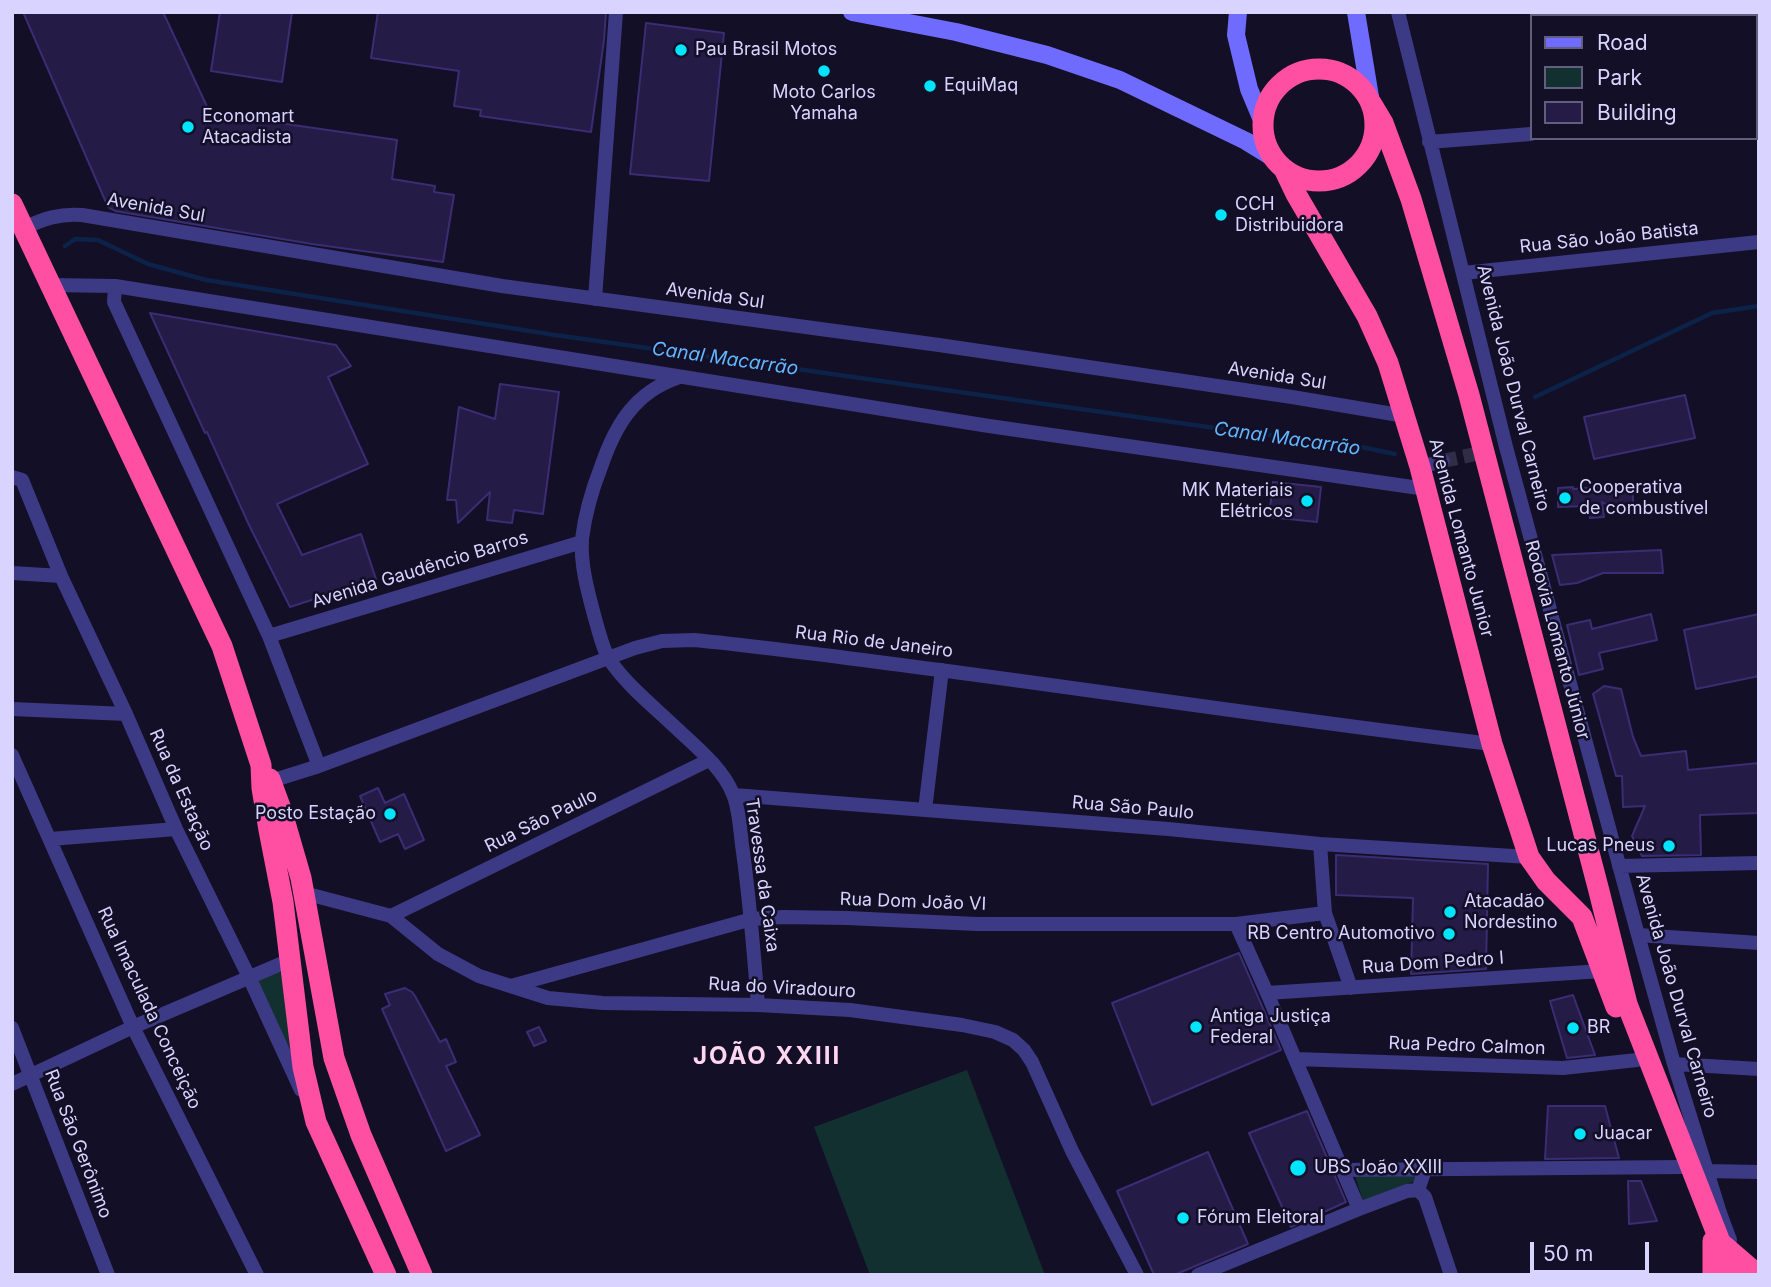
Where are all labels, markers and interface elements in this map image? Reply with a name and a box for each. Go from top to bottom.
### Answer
legend [1530,14,1757,140]
text: Road [1597,30,1648,55]
place label: Pau Brasil Motos [695,39,837,61]
marker: Pau Brasil Motos [673,42,689,58]
marker: Moto Carlos Yamaha [816,63,832,79]
text: Park [1597,65,1642,90]
place label: EquiMaq [944,75,1018,97]
marker: EquiMaq [922,78,938,94]
place label: Moto Carlos Yamaha [772,82,876,124]
text: Building [1597,100,1677,125]
place label: Economart Atacadista [202,106,294,148]
marker: Economart Atacadista [180,119,196,135]
street label: Avenida Sul [105,189,207,227]
place label: CCH Distribuidora [1235,194,1344,236]
marker: CCH Distribuidora [1213,207,1229,223]
street label: Rua São João Batista [1518,218,1700,258]
street label: Avenida João Durval Carneiro [1472,263,1554,513]
street label: Avenida Sul [664,278,766,314]
water label: Canal Macarrão [650,337,800,381]
street label: Avenida Sul [1226,358,1328,394]
water label: Canal Macarrão [1212,417,1362,461]
street label: Avenida Lomanto Junior [1424,436,1498,640]
place label: Cooperativa de combustível [1579,477,1708,520]
place label: MK Materiais Elétricos [1182,480,1293,522]
marker: Cooperativa de combustível [1557,490,1573,506]
marker: MK Materiais Elétricos [1299,493,1315,509]
street label: Avenida Gaudêncio Barros [309,527,531,613]
street label: Rodovia Lomanto Júnior [1520,538,1594,742]
street label: Rua Rio de Janeiro [794,622,954,662]
street label: Rua da Estação [144,726,218,854]
street label: Rua São Paulo [481,784,601,858]
street label: Rua São Paulo [1071,792,1195,824]
street label: Travessa da Caixa [740,797,784,953]
place label: Posto Estação [255,803,376,825]
marker: Posto Estação [382,806,398,822]
place label: Lucas Pneus [1546,835,1655,857]
marker: Lucas Pneus [1661,838,1677,854]
street label: Avenida João Durval Carneiro [1631,871,1721,1121]
street label: Rua Dom João VI [839,889,987,915]
place label: Atacadão Nordestino [1464,891,1558,934]
street label: Rua Imaculada Conceição [93,903,205,1113]
marker: Atacadão Nordestino [1442,904,1458,920]
place label: RB Centro Automotivo [1247,923,1435,945]
marker: RB Centro Automotivo [1441,926,1457,942]
street label: Rua Dom Pedro I [1361,947,1505,979]
street label: Rua do Viradouro [708,973,856,1003]
place label: Antiga Justiça Federal [1210,1006,1331,1048]
place label: BR [1587,1017,1610,1039]
marker: Antiga Justiça Federal [1188,1019,1204,1035]
marker: BR [1565,1020,1581,1036]
street label: Rua Pedro Calmon [1388,1032,1546,1060]
district label: JOÃO XXIII [694,1043,840,1071]
street label: Rua São Gerônimo [40,1067,116,1221]
place label: Juacar [1594,1123,1652,1145]
marker: Juacar [1572,1126,1588,1142]
place label: UBS João XXIII [1314,1157,1442,1179]
marker: UBS João XXIII [1288,1158,1308,1178]
place label: Fórum Eleitoral [1197,1207,1324,1229]
marker: Fórum Eleitoral [1175,1210,1191,1226]
scale bar [1533,1228,1652,1272]
text: 50 m [1543,1241,1593,1266]

